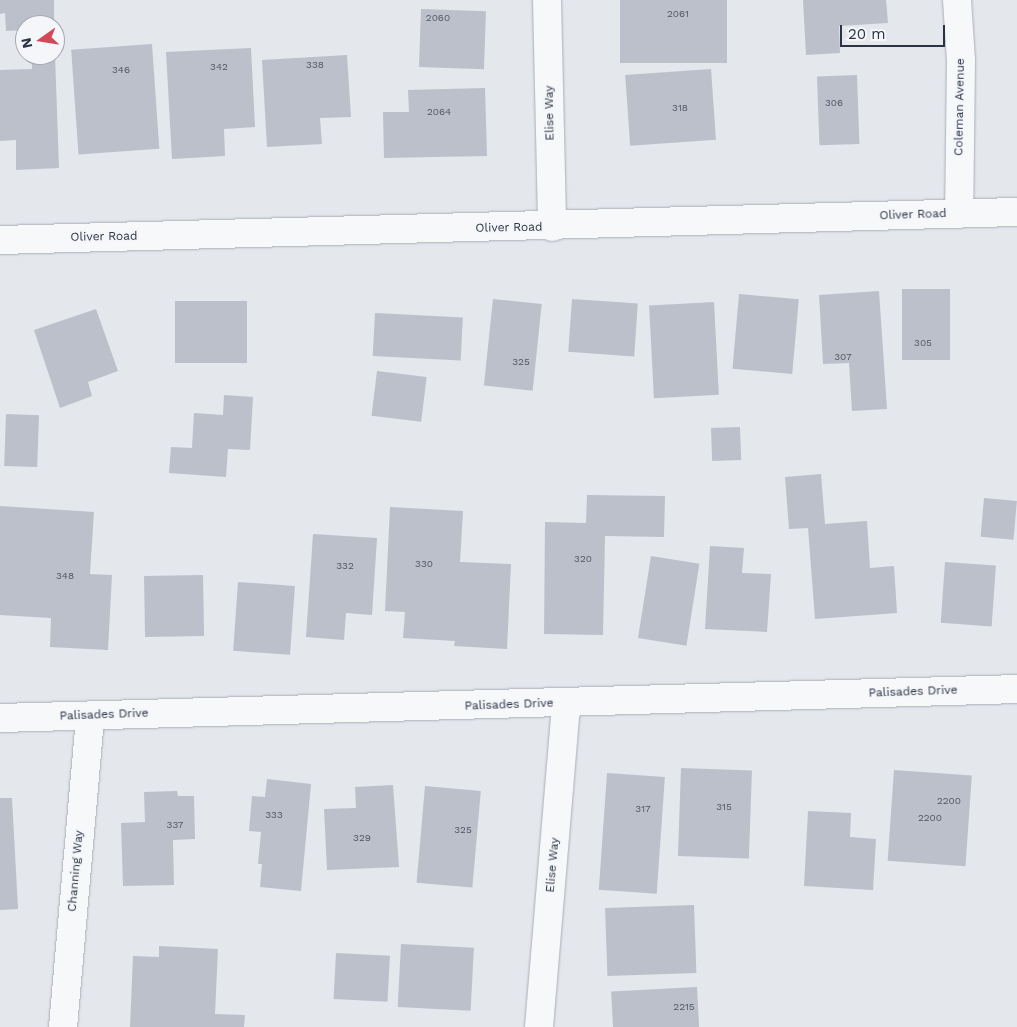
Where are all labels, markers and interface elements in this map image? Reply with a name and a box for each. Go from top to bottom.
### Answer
house number: 2061 [667,8,689,20]
house number: 2060 [426,12,450,24]
north arrow [15,15,65,65]
scale bar [842,15,947,47]
text: 20 m [848,25,886,43]
text: N [17,36,35,50]
street label: Coleman Avenue [952,58,968,156]
house number: 338 [306,59,324,71]
house number: 342 [210,61,228,73]
house number: 346 [112,64,130,76]
street label: Elise Way [542,85,558,141]
house number: 306 [825,97,843,109]
house number: 318 [672,102,688,114]
house number: 2064 [427,106,451,118]
street label: Oliver Road [879,207,947,223]
street label: Oliver Road [475,220,543,236]
street label: Oliver Road [70,229,138,245]
house number: 305 [914,337,932,349]
house number: 307 [834,351,852,363]
house number: 325 [512,356,530,368]
house number: 320 [574,553,592,565]
house number: 330 [415,558,433,570]
house number: 332 [336,560,354,572]
house number: 348 [56,570,74,582]
street label: Palisades Drive [868,683,958,701]
street label: Palisades Drive [464,696,554,714]
street label: Palisades Drive [59,706,149,724]
house number: 2200 [937,795,961,807]
house number: 315 [716,801,732,813]
house number: 317 [635,803,651,815]
house number: 333 [265,809,283,821]
house number: 2200 [918,812,942,824]
house number: 337 [167,819,183,831]
house number: 325 [454,824,472,836]
street label: Channing Way [65,829,87,913]
house number: 329 [353,832,371,844]
street label: Elise Way [543,837,563,893]
house number: 2215 [673,1001,695,1013]

